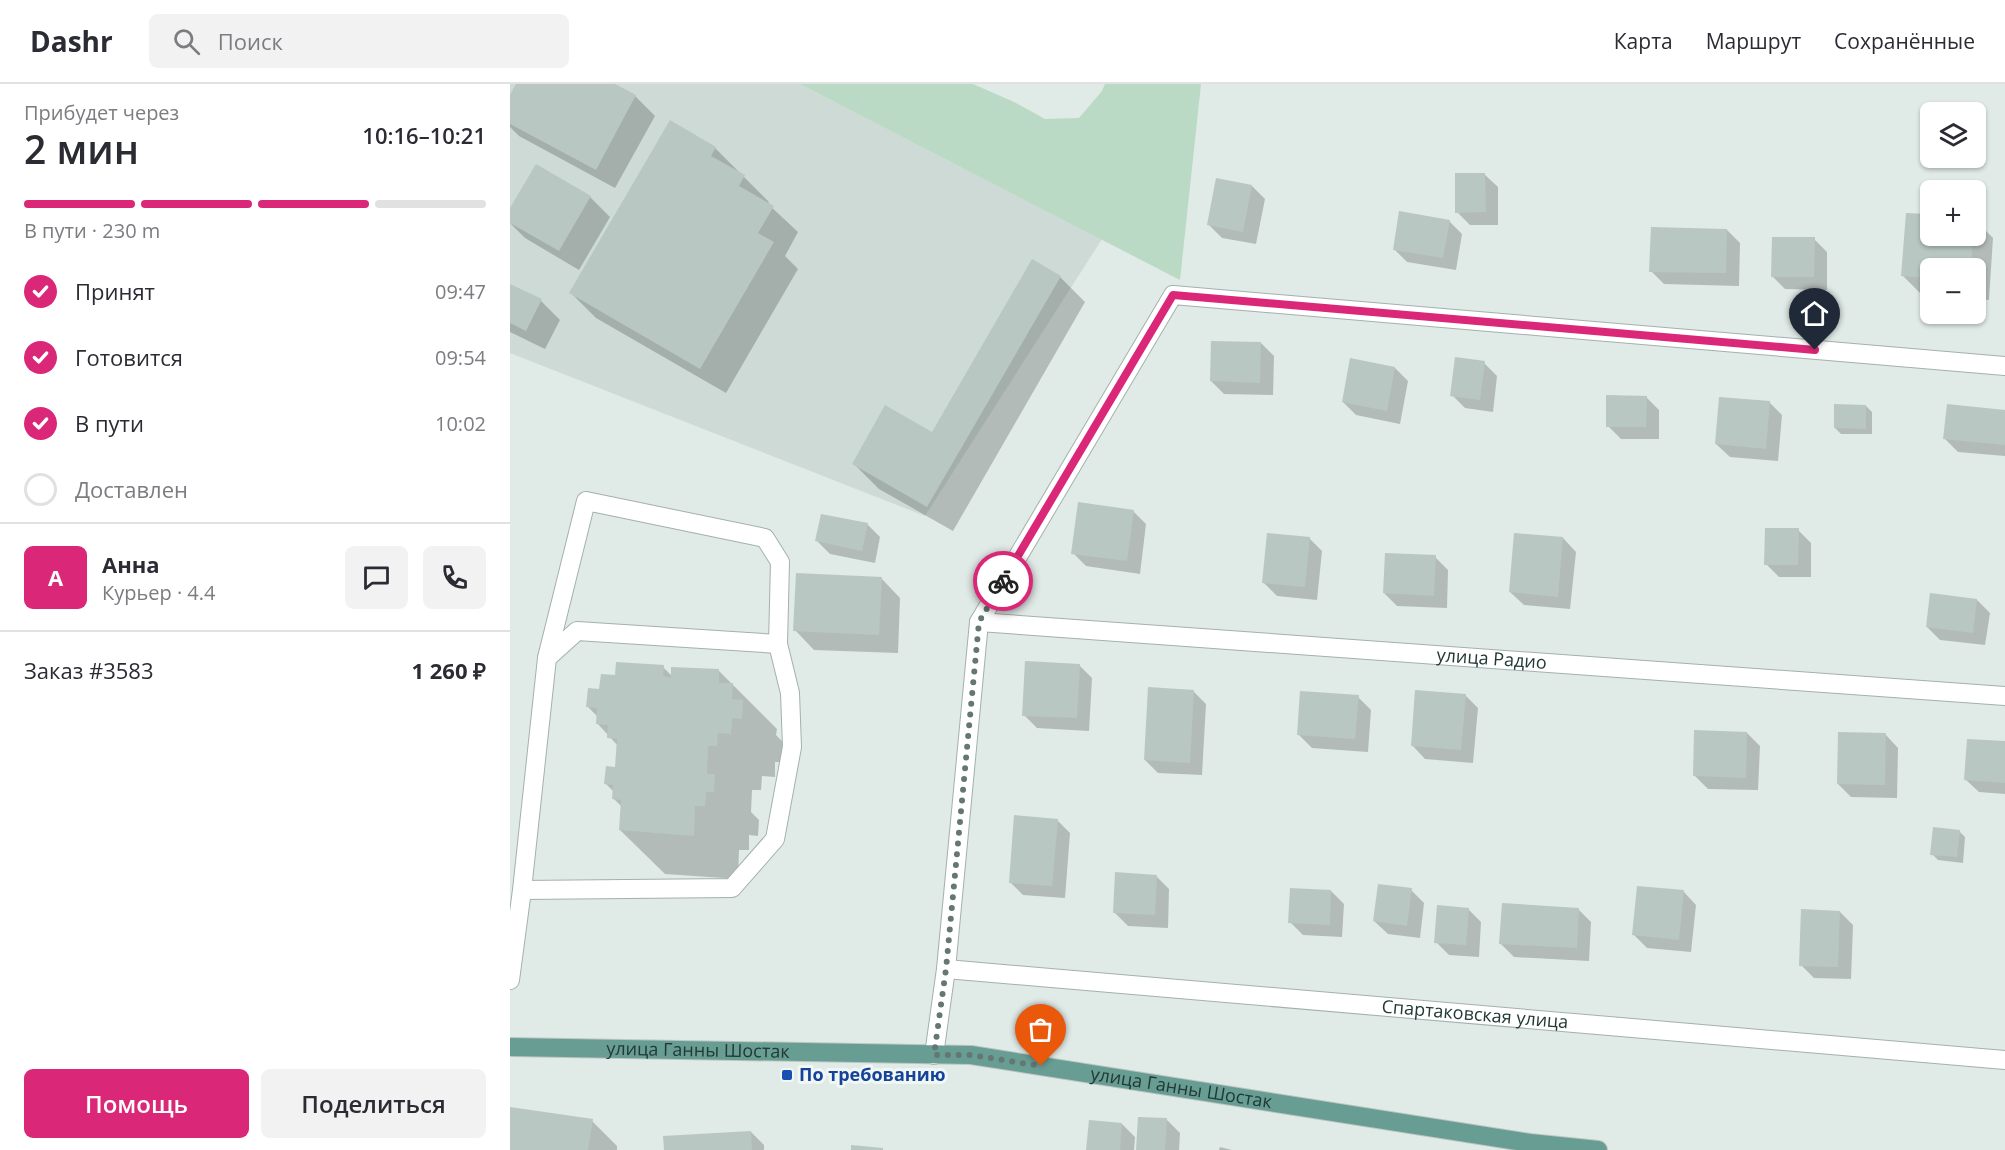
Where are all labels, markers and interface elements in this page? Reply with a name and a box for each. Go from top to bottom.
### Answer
search box [149,14,569,68]
text: Dashr [30,22,113,60]
icon: search [170,25,203,58]
text: Поиск [218,26,283,56]
text: Карта [1614,27,1673,55]
text: Маршрут [1706,27,1801,55]
text: Сохранённые [1834,27,1975,55]
text: Прибудет через [24,99,179,126]
map controls [1920,102,1986,324]
button: layers [1920,102,1986,168]
text: 10:16–10:21 [362,120,486,150]
text: 2 мин [24,122,139,175]
button: + [1920,180,1986,246]
text: В пути · 230 m [24,217,160,244]
button: − [1920,258,1986,324]
icon: check [24,275,57,308]
text: Принят [75,276,155,306]
text: 09:47 [435,278,486,305]
pin [1789,288,1840,350]
icon: home [1798,297,1831,330]
icon: check [24,341,57,374]
text: Готовится [75,342,183,372]
text: 09:54 [435,344,486,371]
icon: check [24,407,57,440]
text: В пути [75,408,144,438]
text: 10:02 [435,410,486,437]
text: Доставлен [75,474,188,504]
button: chat [345,546,408,609]
button: phone [423,546,486,609]
text: Анна [102,549,160,579]
courier [973,551,1033,611]
text: А [48,562,63,592]
icon: bike [987,565,1020,598]
text: Курьер · 4.4 [102,579,216,606]
street label: улица Радио [1436,642,1548,674]
text: Заказ #3583 [24,655,154,685]
text: 1 260 ₽ [411,655,486,685]
street label: Спартаковская улица [1381,993,1569,1033]
pin [1015,1004,1066,1066]
icon: bag [1024,1013,1057,1046]
street label: улица Ганны Шостак [606,1036,791,1063]
street label: улица Ганны Шостак [1089,1061,1275,1113]
place label: По требованию [799,1062,945,1086]
marker: По требованию [780,1068,794,1082]
button: Помощь [24,1069,249,1138]
button: Поделиться [261,1069,486,1138]

